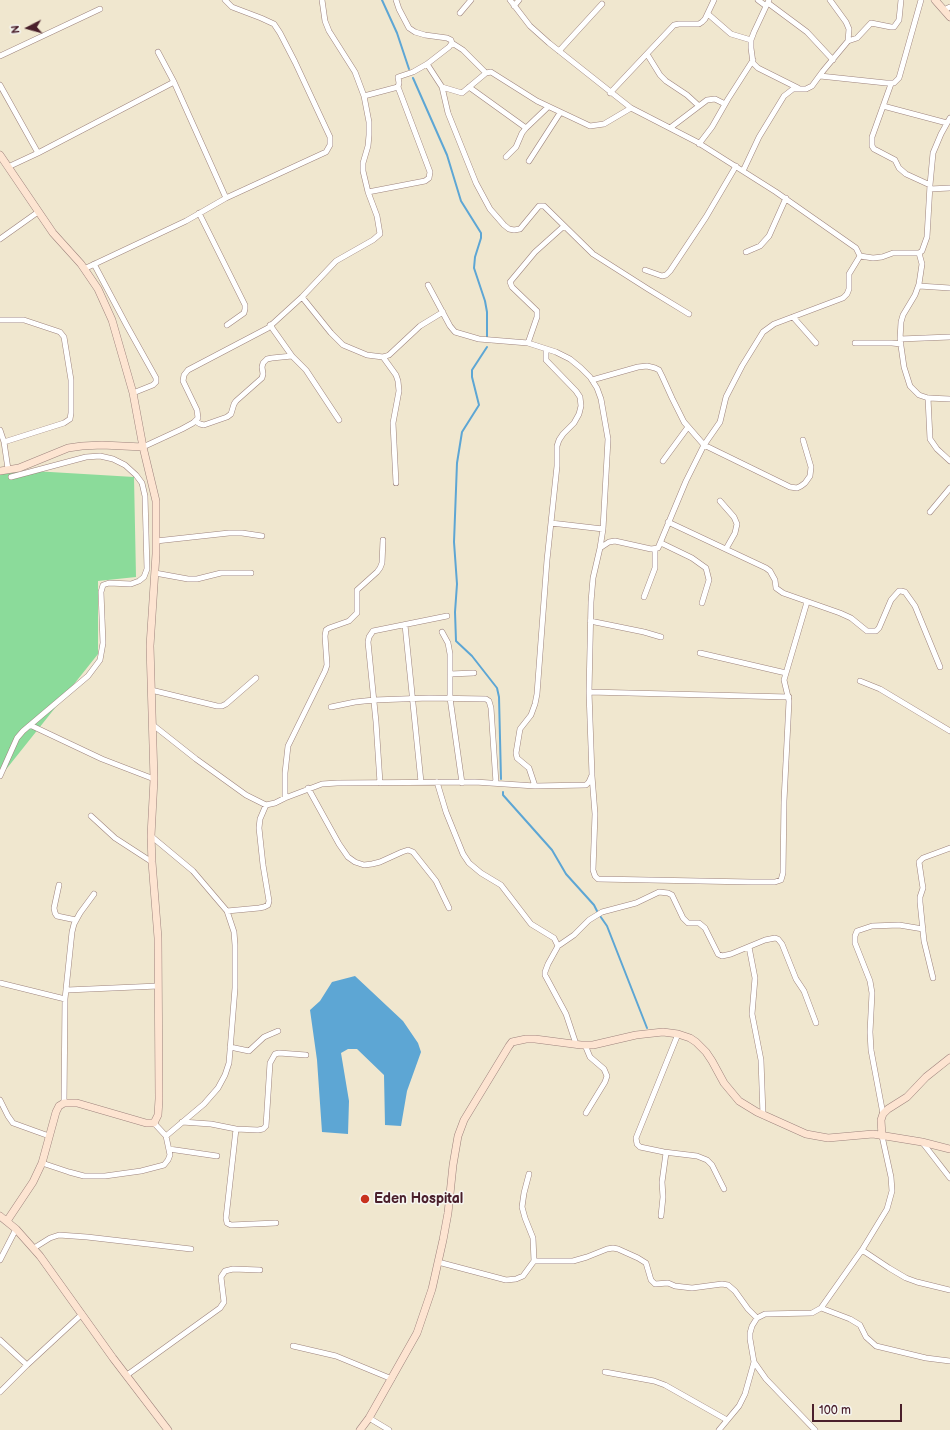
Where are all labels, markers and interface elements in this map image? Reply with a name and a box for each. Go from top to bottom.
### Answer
north arrow [8,8,48,48]
text: N [9,25,22,34]
place label: Eden Hospital [374,1191,463,1207]
marker: Eden Hospital [359,1193,371,1205]
scale bar [814,1396,904,1422]
text: 100 m [819,1403,851,1418]

